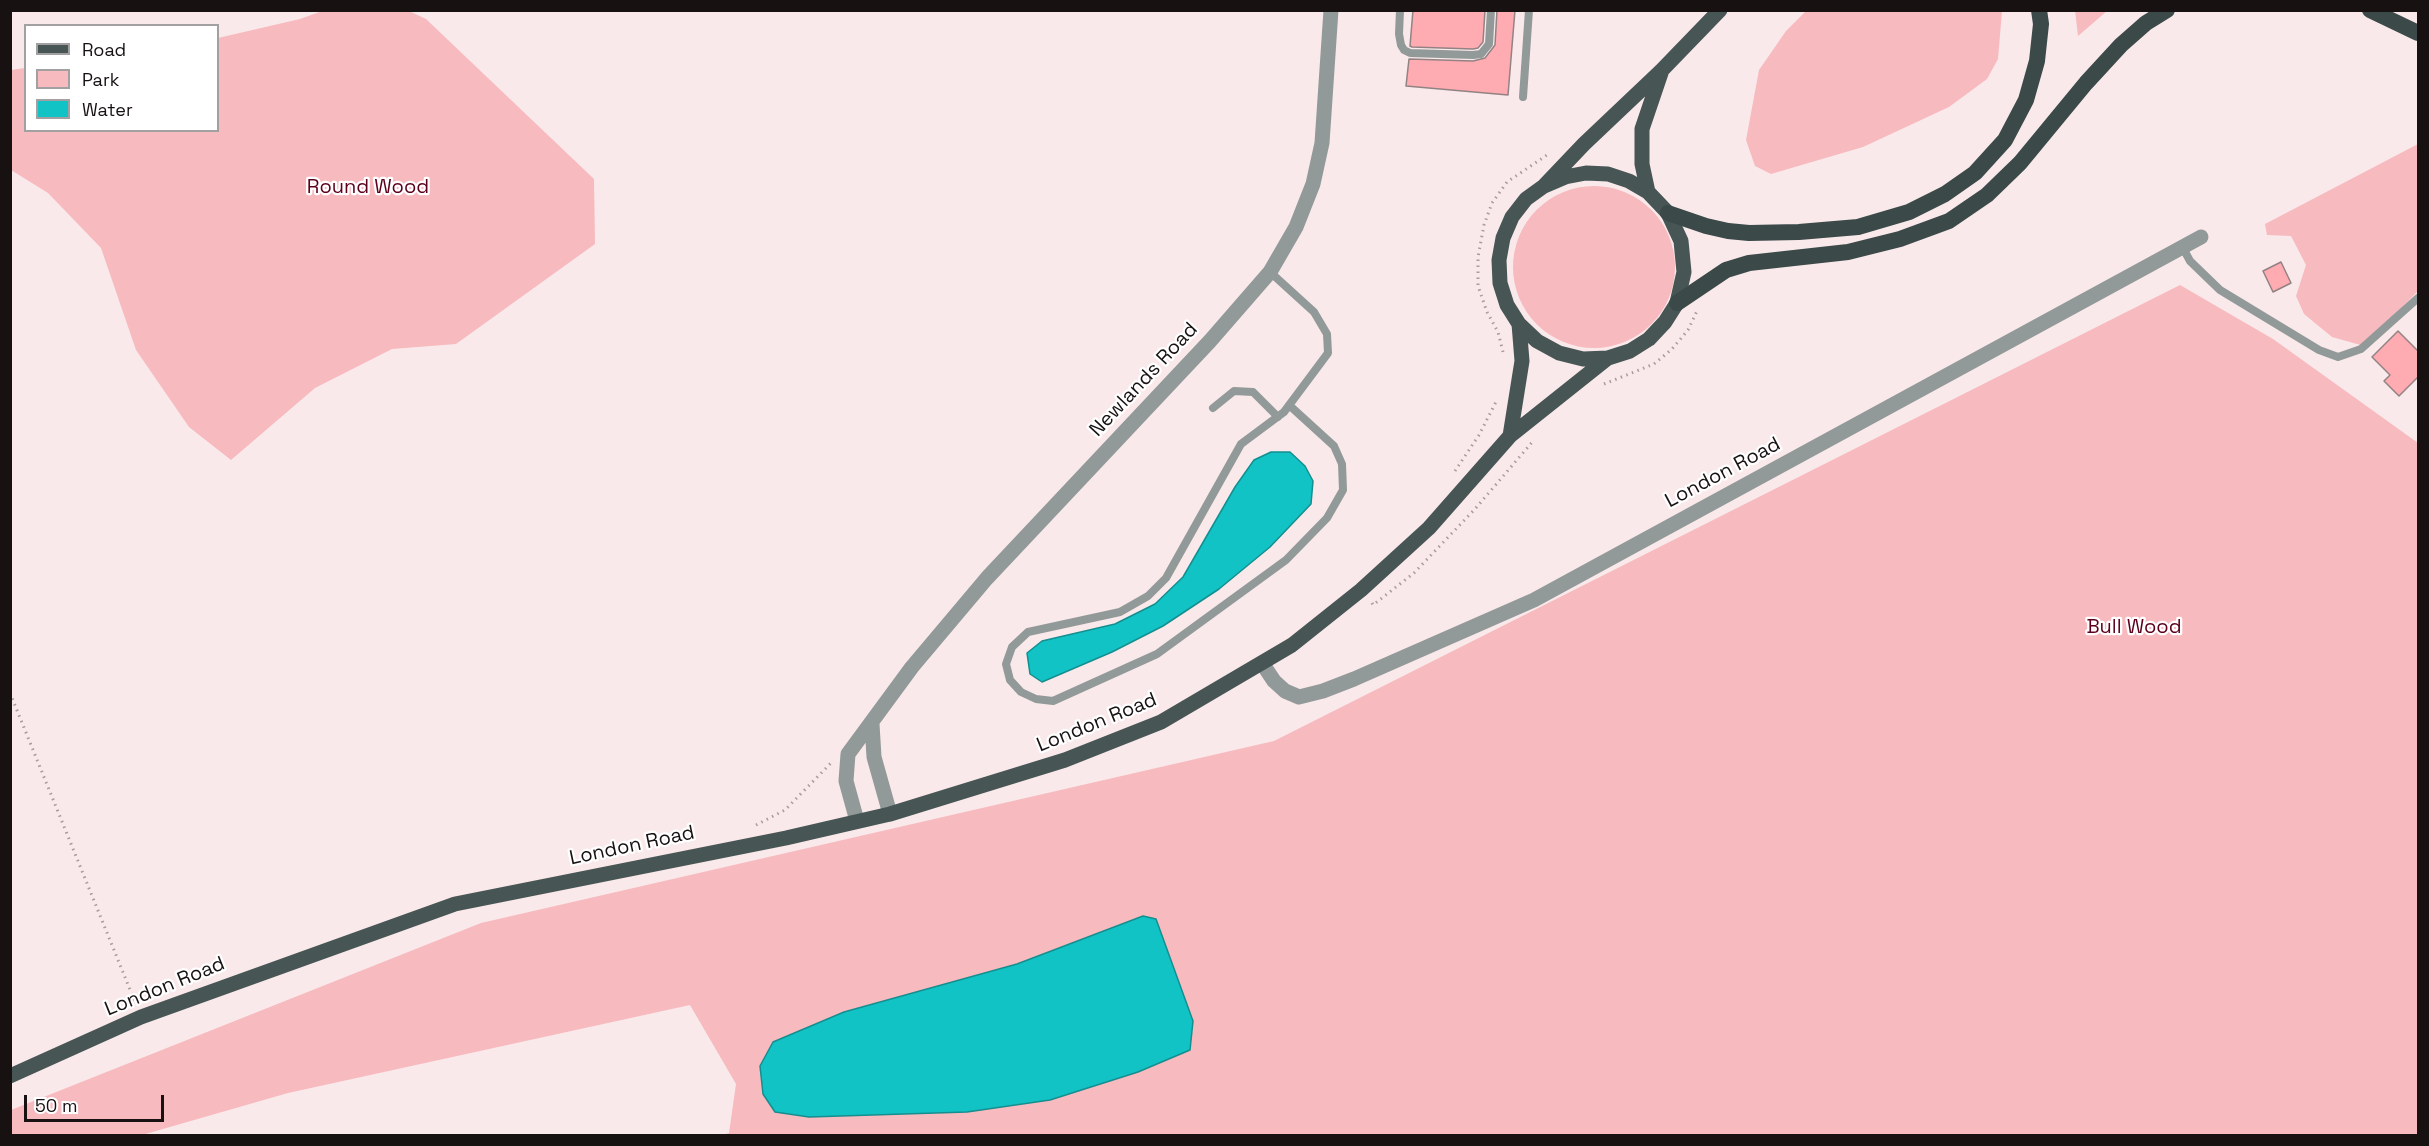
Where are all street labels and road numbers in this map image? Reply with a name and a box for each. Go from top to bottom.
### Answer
street label: Newlands Road [1085,318,1203,442]
street label: London Road [1661,433,1785,513]
street label: London Road [1034,688,1160,758]
street label: London Road [567,821,697,871]
street label: London Road [102,952,228,1022]

